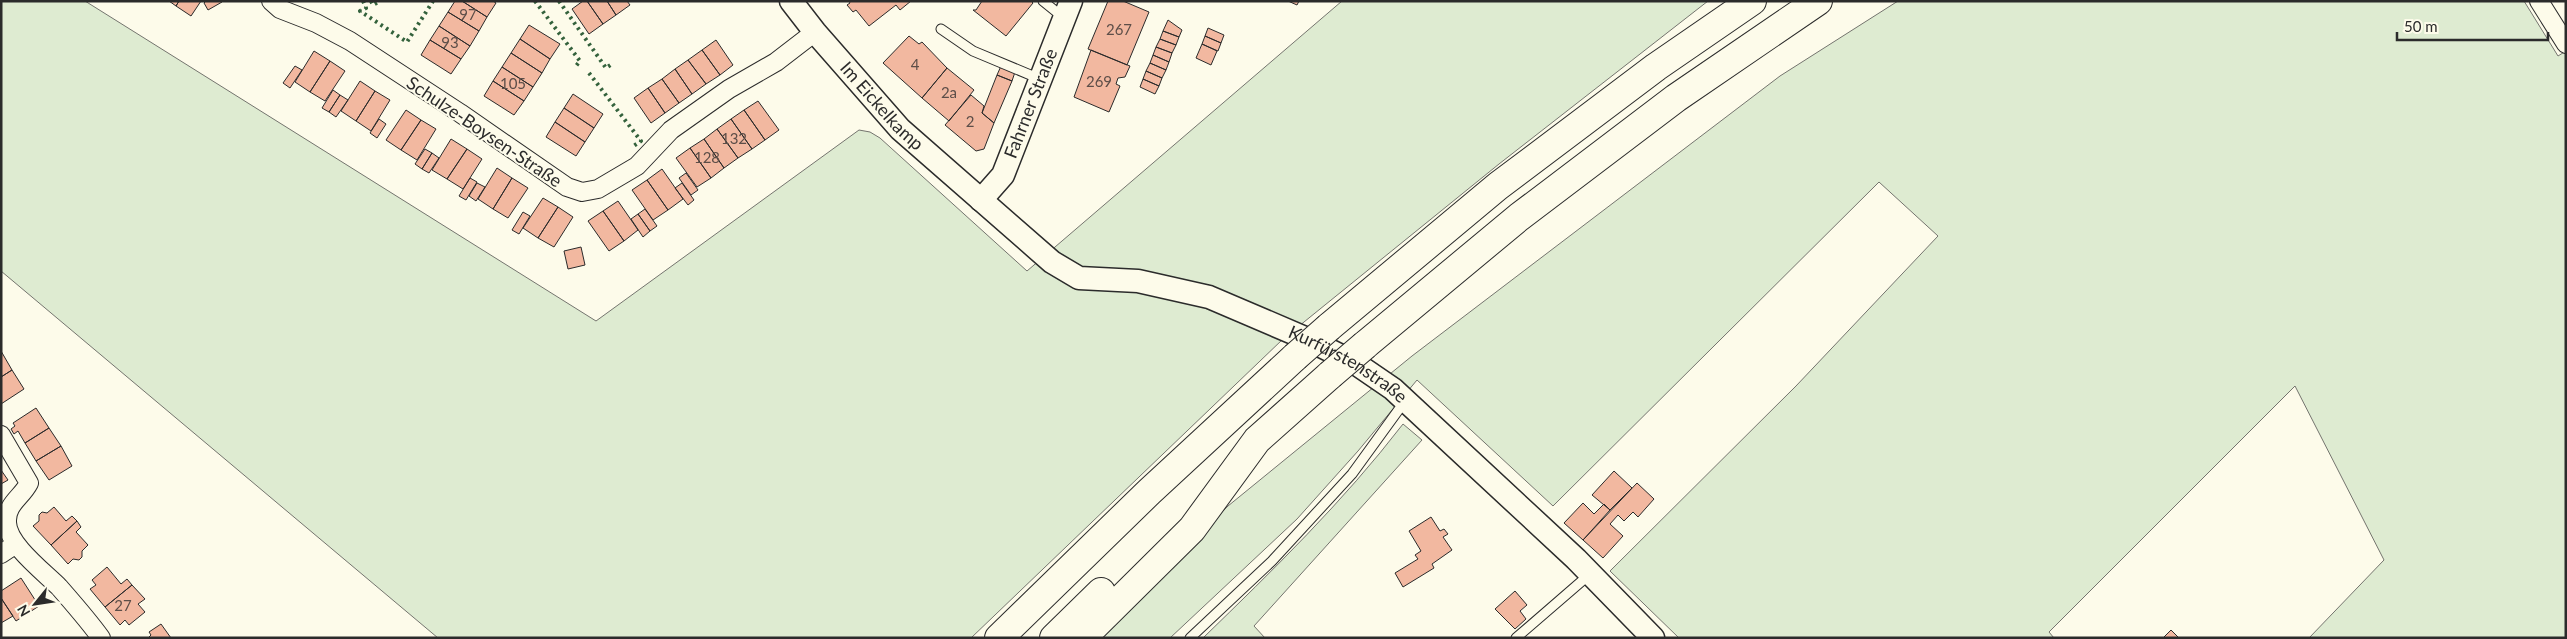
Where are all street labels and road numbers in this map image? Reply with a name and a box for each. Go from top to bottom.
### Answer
street label: Fahrner Straße [999,45,1061,161]
street label: Im Eickelkamp [836,57,928,155]
street label: Schulze-Boysen-Straße [403,71,566,191]
street label: Kurfürstenstraße [1285,320,1412,407]

